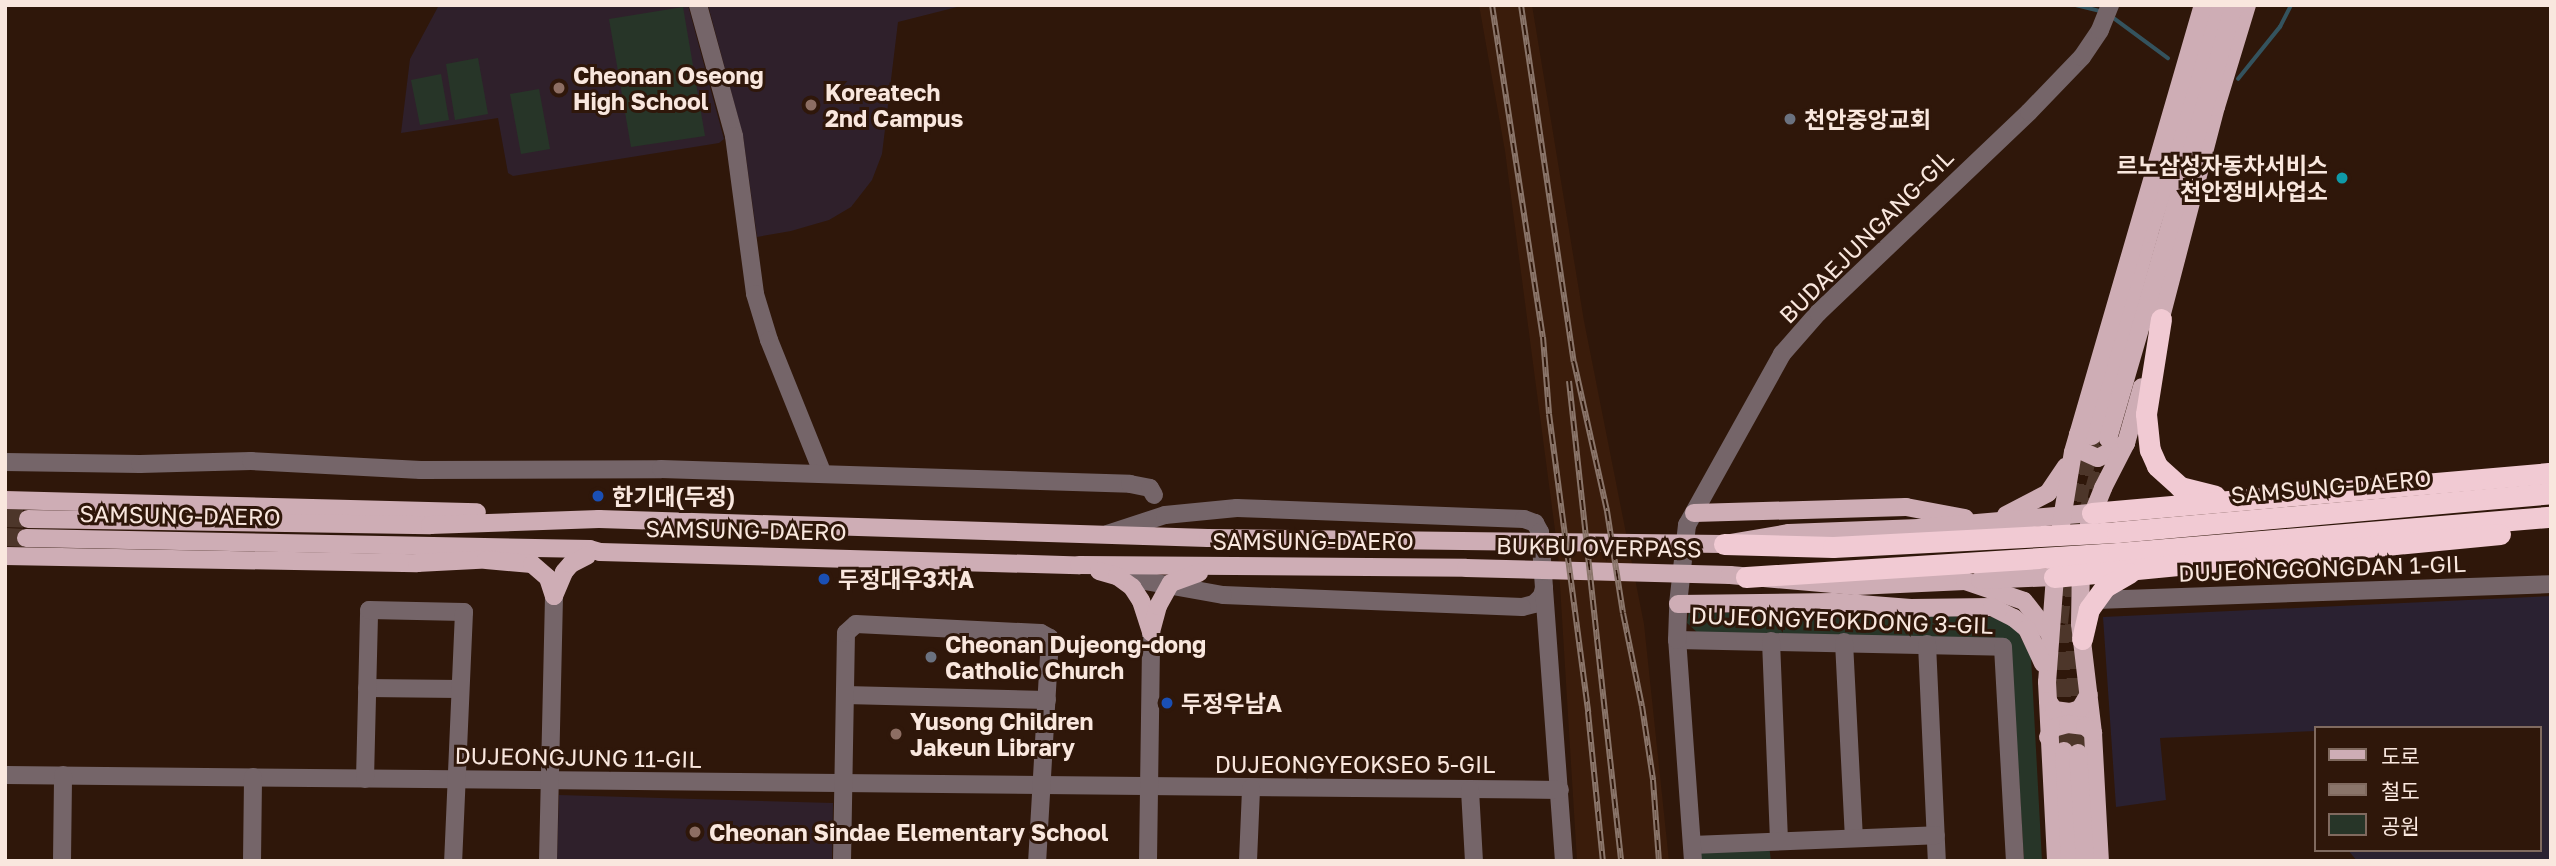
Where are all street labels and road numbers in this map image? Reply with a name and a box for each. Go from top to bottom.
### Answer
street label: BUDAEJUNGANG-GIL [1773,143,1959,329]
street label: SAMSUNG-DAERO [2229,463,2433,509]
street label: SAMSUNG-DAERO [79,499,281,531]
street label: SAMSUNG-DAERO [645,514,847,546]
street label: SAMSUNG-DAERO [1212,527,1414,555]
street label: BUKBU OVERPASS [1496,531,1702,563]
street label: DUJEONGGONGDAN 1-GIL [2178,549,2466,587]
street label: DUJEONGYEOKDONG 3-GIL [1690,601,1994,639]
street label: DUJEONGJUNG 11-GIL [454,741,702,773]
street label: DUJEONGYEOKSEO 5-GIL [1215,750,1495,778]

